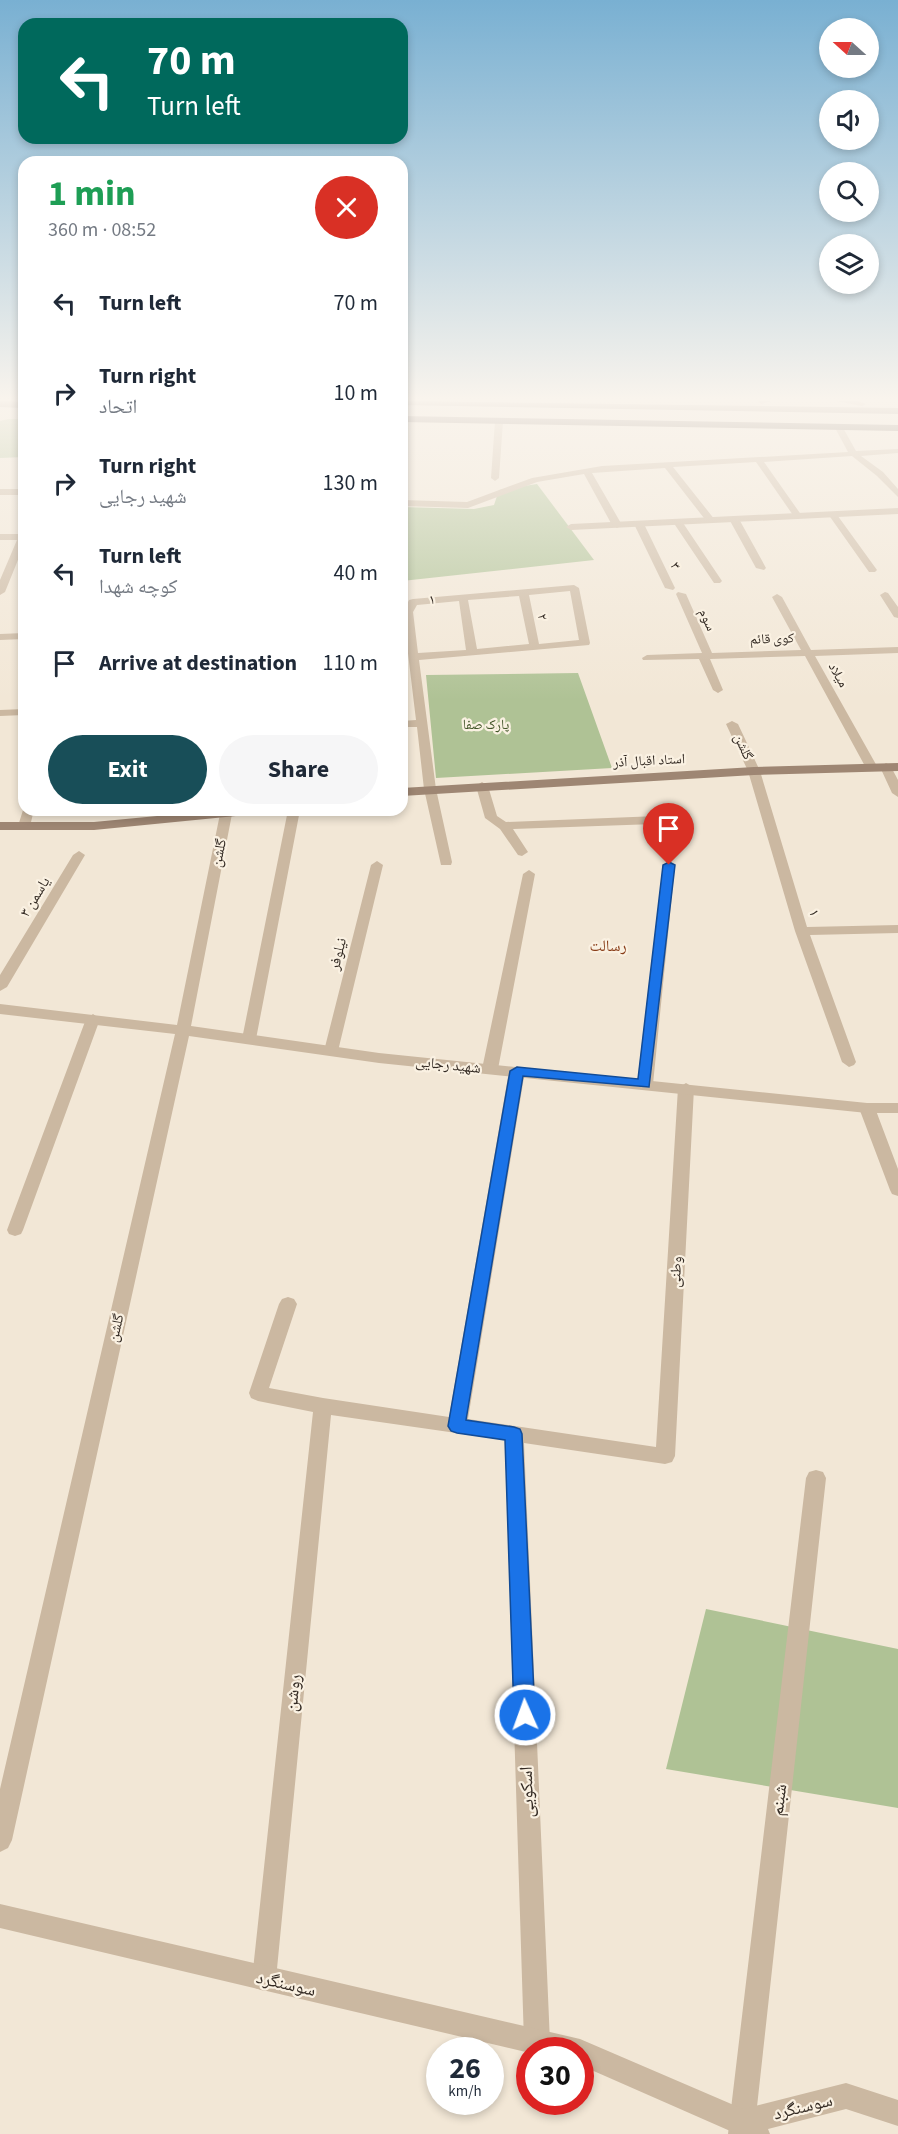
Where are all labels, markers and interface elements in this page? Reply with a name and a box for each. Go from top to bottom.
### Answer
north arrow [819,18,879,78]
map controls [819,18,879,294]
text: 70 m [147,31,236,91]
icon: left [48,42,126,120]
text: Turn left [147,87,241,126]
button: sound [819,90,879,150]
button: search [819,162,879,222]
text: 1 min [48,168,136,219]
button: close [315,176,378,239]
text: 360 m · 08:52 [48,216,156,244]
button: layers [819,234,879,294]
icon: left [48,287,81,320]
text: Turn left [99,287,181,319]
text: 70 m [333,287,378,319]
text: Turn right [99,360,196,392]
icon: right [48,377,81,410]
text: 10 m [333,377,378,409]
text: اتحاد [99,393,137,421]
text: Turn right [99,450,196,482]
icon: right [48,467,81,500]
text: 130 m [323,467,378,499]
text: شهید رجایی [99,483,187,511]
text: Turn left [99,540,181,572]
icon: left [48,557,81,590]
text: 40 m [333,557,378,589]
street label: ۳ [665,559,685,573]
text: کوچه شهدا [99,573,177,601]
street label: ۱ [428,590,436,610]
street label: سوم [693,606,721,634]
street label: ۲ [532,612,552,622]
street label: کوی قائم [749,628,795,650]
icon: arrive [48,647,81,680]
text: Arrive at destination [99,647,297,679]
text: 110 m [323,647,378,679]
street label: میلاد [823,659,853,691]
park label: پارک صفا [463,715,510,735]
street label: گلشن [728,731,758,763]
button: Exit [48,735,207,804]
button: Share [219,735,378,804]
street label: استاد اقبال آذر [611,749,686,773]
pin [643,803,694,865]
icon: arrive [652,812,685,845]
street label: گلشن [206,837,232,869]
street label: یاسمن ۳ [15,873,55,921]
street label: ۱ [803,907,825,919]
district label: رسالت [589,935,627,957]
street label: نیلوفر [324,936,352,973]
street label: شهید رجایی [414,1051,482,1079]
street label: وطنی [665,1256,687,1288]
street label: گلشن [103,1311,130,1344]
street label: روشن [279,1673,307,1713]
position arrow [493,1683,557,1747]
street label: اسکویی [514,1766,540,1818]
street label: شبنم [765,1783,793,1817]
street label: سوسنگرد [254,1965,318,2003]
speed limit sign: 30 [516,2037,594,2115]
text: 26 [449,2047,481,2090]
text: km/h [448,2081,482,2102]
street label: سوسنگرد [771,2088,835,2126]

